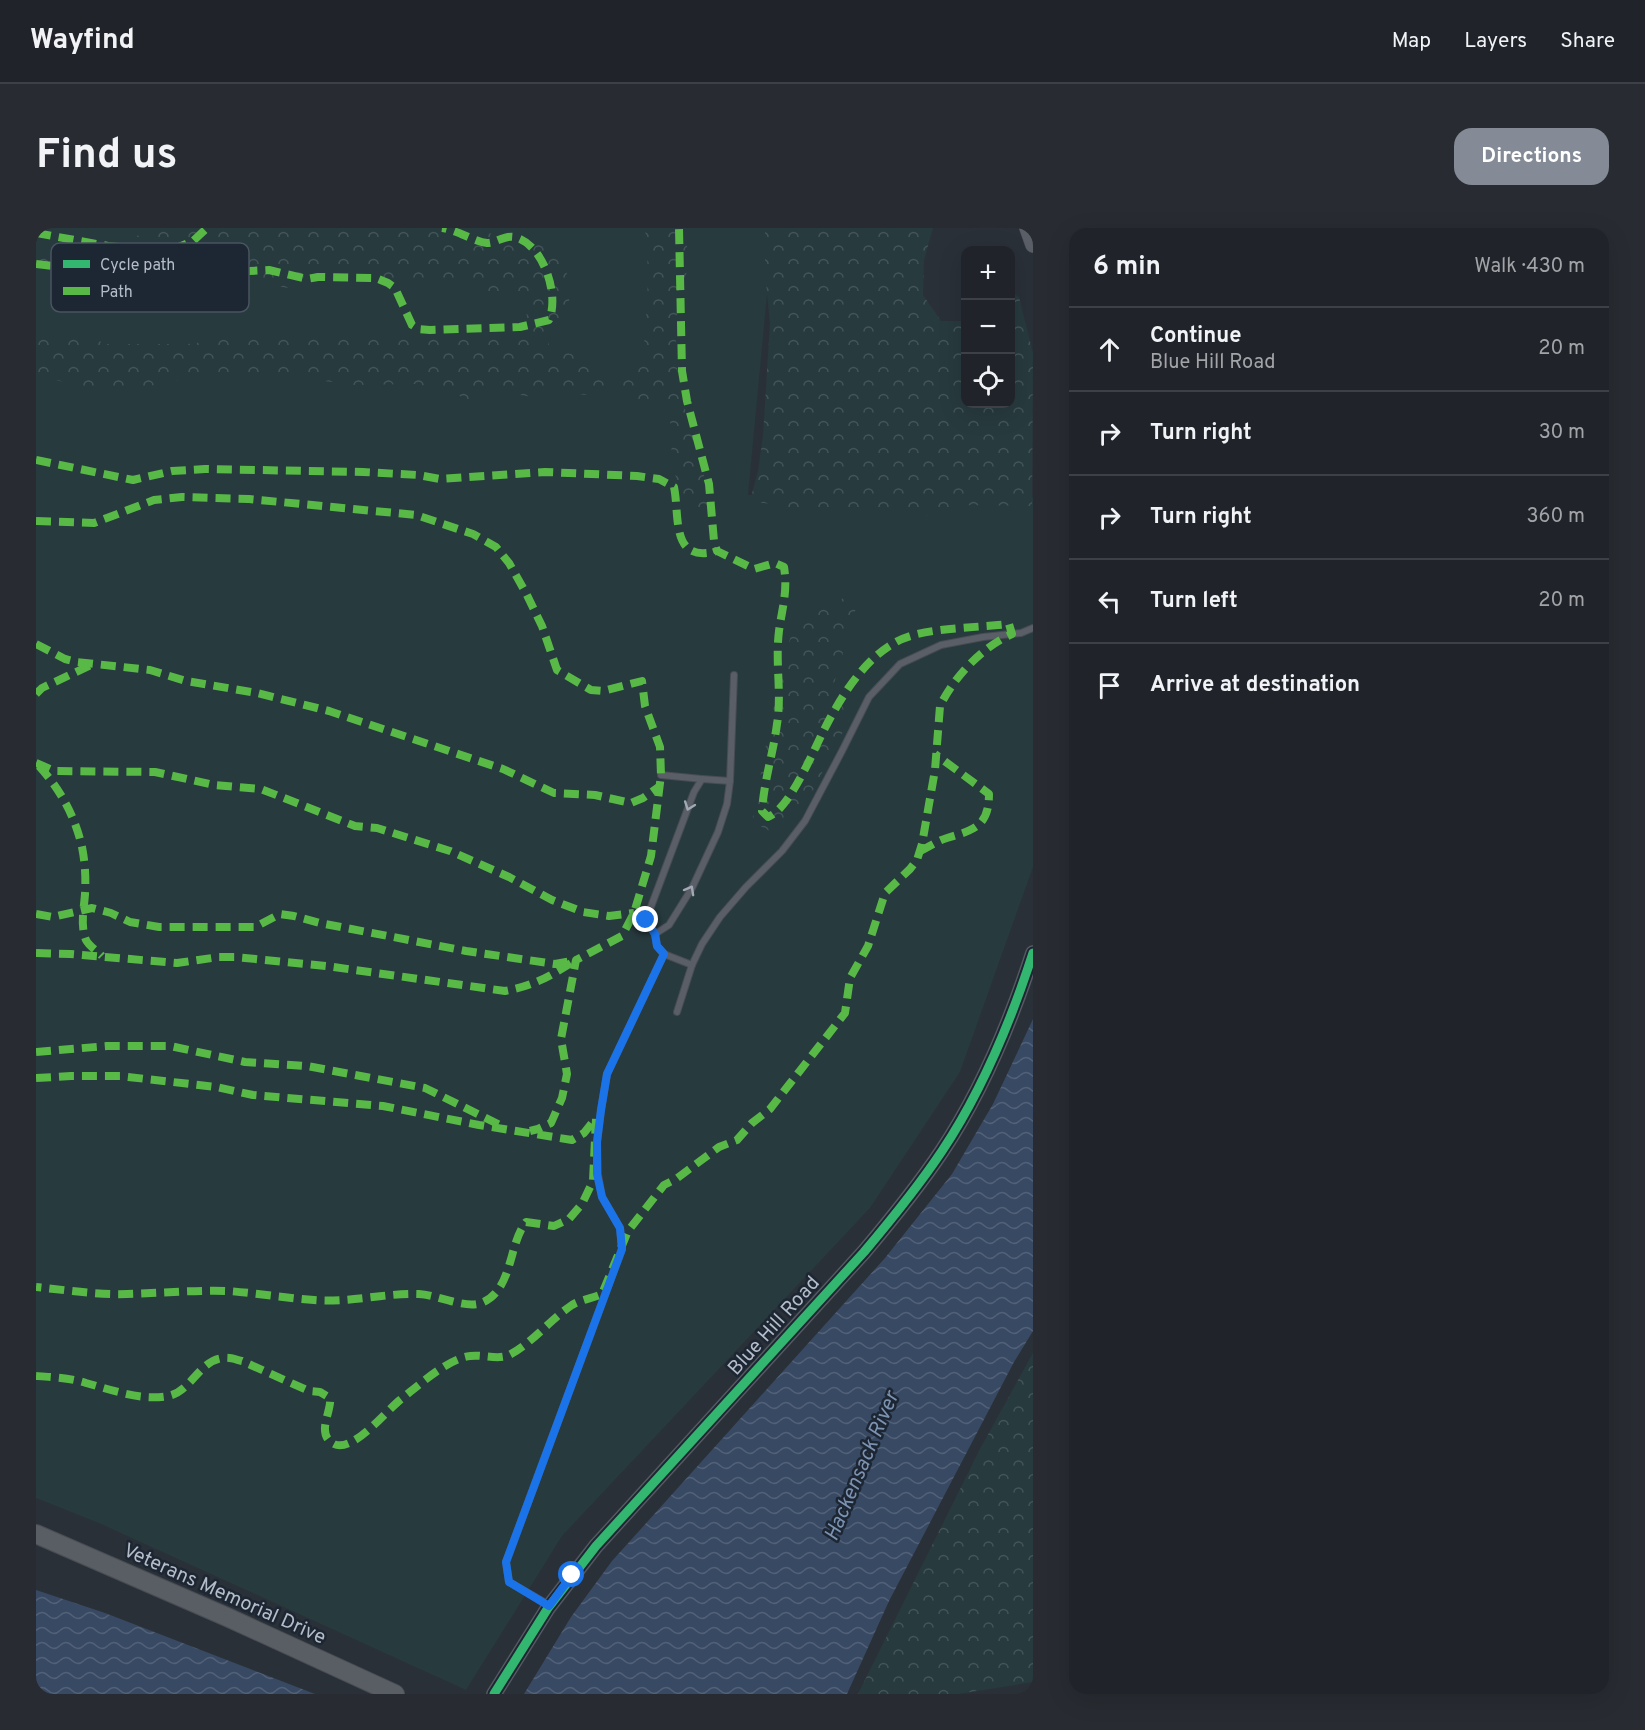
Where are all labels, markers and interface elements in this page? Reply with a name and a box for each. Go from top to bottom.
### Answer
text: Wayfind [30,23,135,59]
text: Map [1392,28,1431,55]
text: Layers [1464,28,1527,55]
text: Share [1560,28,1615,55]
button: Directions [1454,128,1609,185]
text: Find us [36,130,177,183]
legend [51,243,249,312]
map controls [961,246,1015,408]
button: + [961,246,1015,300]
text: 6 min [1093,251,1161,284]
text: Walk · 430 m [1474,254,1585,280]
text: Cycle path [100,256,175,276]
text: Path [100,283,133,303]
button: − [961,300,1015,354]
text: Continue [1150,323,1241,350]
icon: ahead [1093,333,1126,366]
text: 20 m [1538,336,1585,362]
text: Blue Hill Road [1150,350,1276,376]
button: locate [961,354,1015,408]
icon: right [1093,417,1126,450]
text: Turn right [1150,420,1252,447]
text: 30 m [1539,420,1585,446]
icon: right [1093,501,1126,534]
text: Turn right [1150,504,1252,531]
text: 360 m [1527,504,1585,530]
icon: left [1093,585,1126,618]
text: Turn left [1150,588,1238,615]
text: 20 m [1538,588,1585,614]
icon: arrive [1093,669,1126,702]
text: Arrive at destination [1150,672,1360,699]
one-way arrow [683,800,696,811]
one-way arrow [683,885,694,896]
route end [632,906,658,932]
street label: Blue Hill Road [723,1271,826,1382]
water label: Hackensack River [819,1386,907,1545]
street label: Veterans Memorial Drive [119,1538,330,1651]
route start [558,1561,584,1587]

